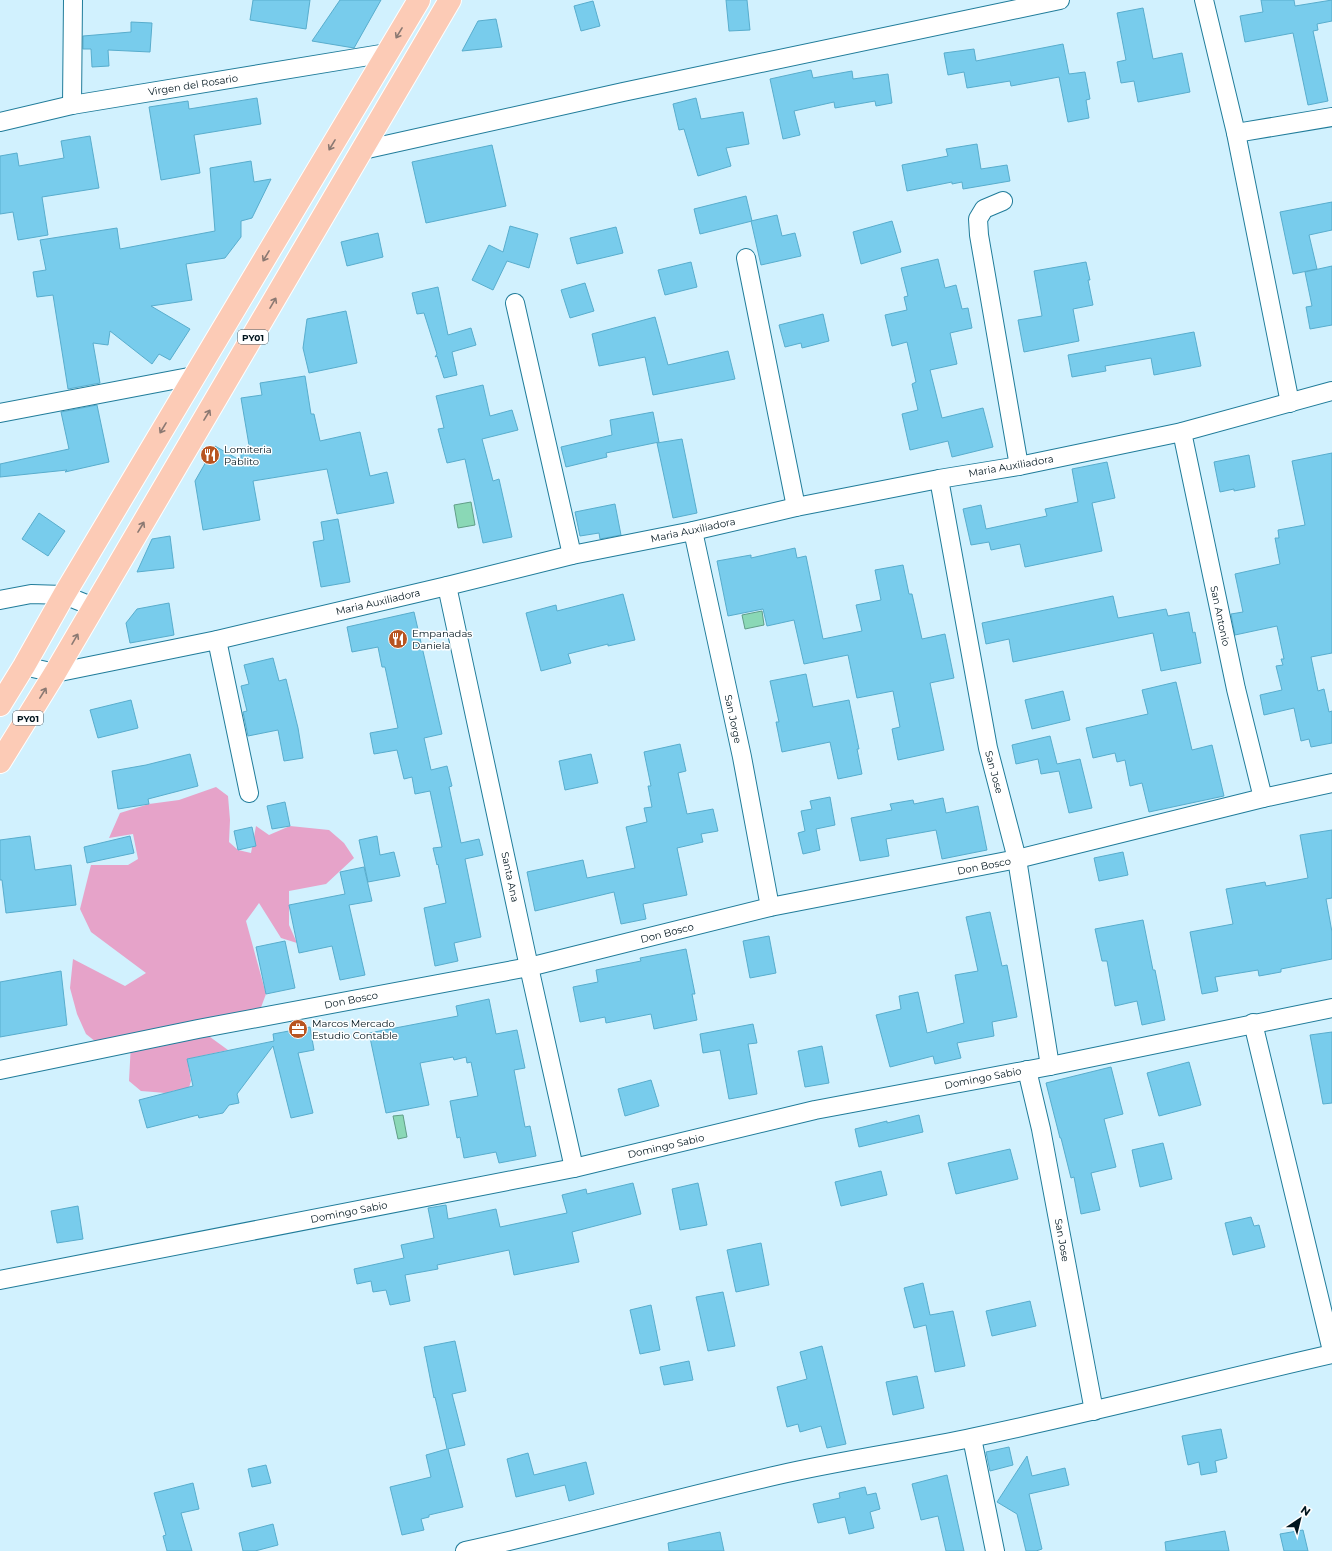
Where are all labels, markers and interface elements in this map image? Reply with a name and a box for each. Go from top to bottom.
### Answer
one-way arrow [395,27,403,38]
street label: Virgen del Rosario [147,71,239,99]
one-way arrow [328,139,336,151]
one-way arrow [261,250,269,262]
one-way arrow [269,298,277,309]
road number: PY01 [238,330,268,344]
one-way arrow [203,410,211,421]
one-way arrow [159,422,167,433]
place label: Lomiteria Pablito [224,443,272,468]
restaurant icon: Lomiteria Pablito [199,444,221,466]
street label: Maria Auxiliadora [967,452,1055,480]
street label: Maria Auxiliadora [649,515,737,545]
one-way arrow [137,521,145,533]
street label: San Antonio [1207,585,1233,647]
street label: Maria Auxiliadora [335,586,421,618]
place label: Empanadas Daniela [412,627,472,652]
restaurant icon: Empanadas Daniela [387,628,409,650]
one-way arrow [71,633,79,645]
one-way arrow [39,687,47,699]
street label: San Jorge [721,693,745,745]
road number: PY01 [13,711,43,725]
street label: San Jose [982,749,1006,795]
street label: Santa Ana [498,851,522,903]
street label: Don Bosco [956,854,1012,878]
street label: Don Bosco [639,920,695,946]
street label: Don Bosco [323,988,379,1012]
place label: Marcos Mercado Estudio Contable [312,1017,398,1042]
office icon: Marcos Mercado Estudio Contable [287,1018,309,1040]
street label: Domingo Sabio [943,1064,1023,1092]
street label: Domingo Sabio [626,1131,706,1161]
street label: Domingo Sabio [309,1198,389,1226]
street label: San Jose [1052,1217,1072,1263]
north arrow [1280,1499,1320,1539]
text: N [1298,1503,1313,1519]

